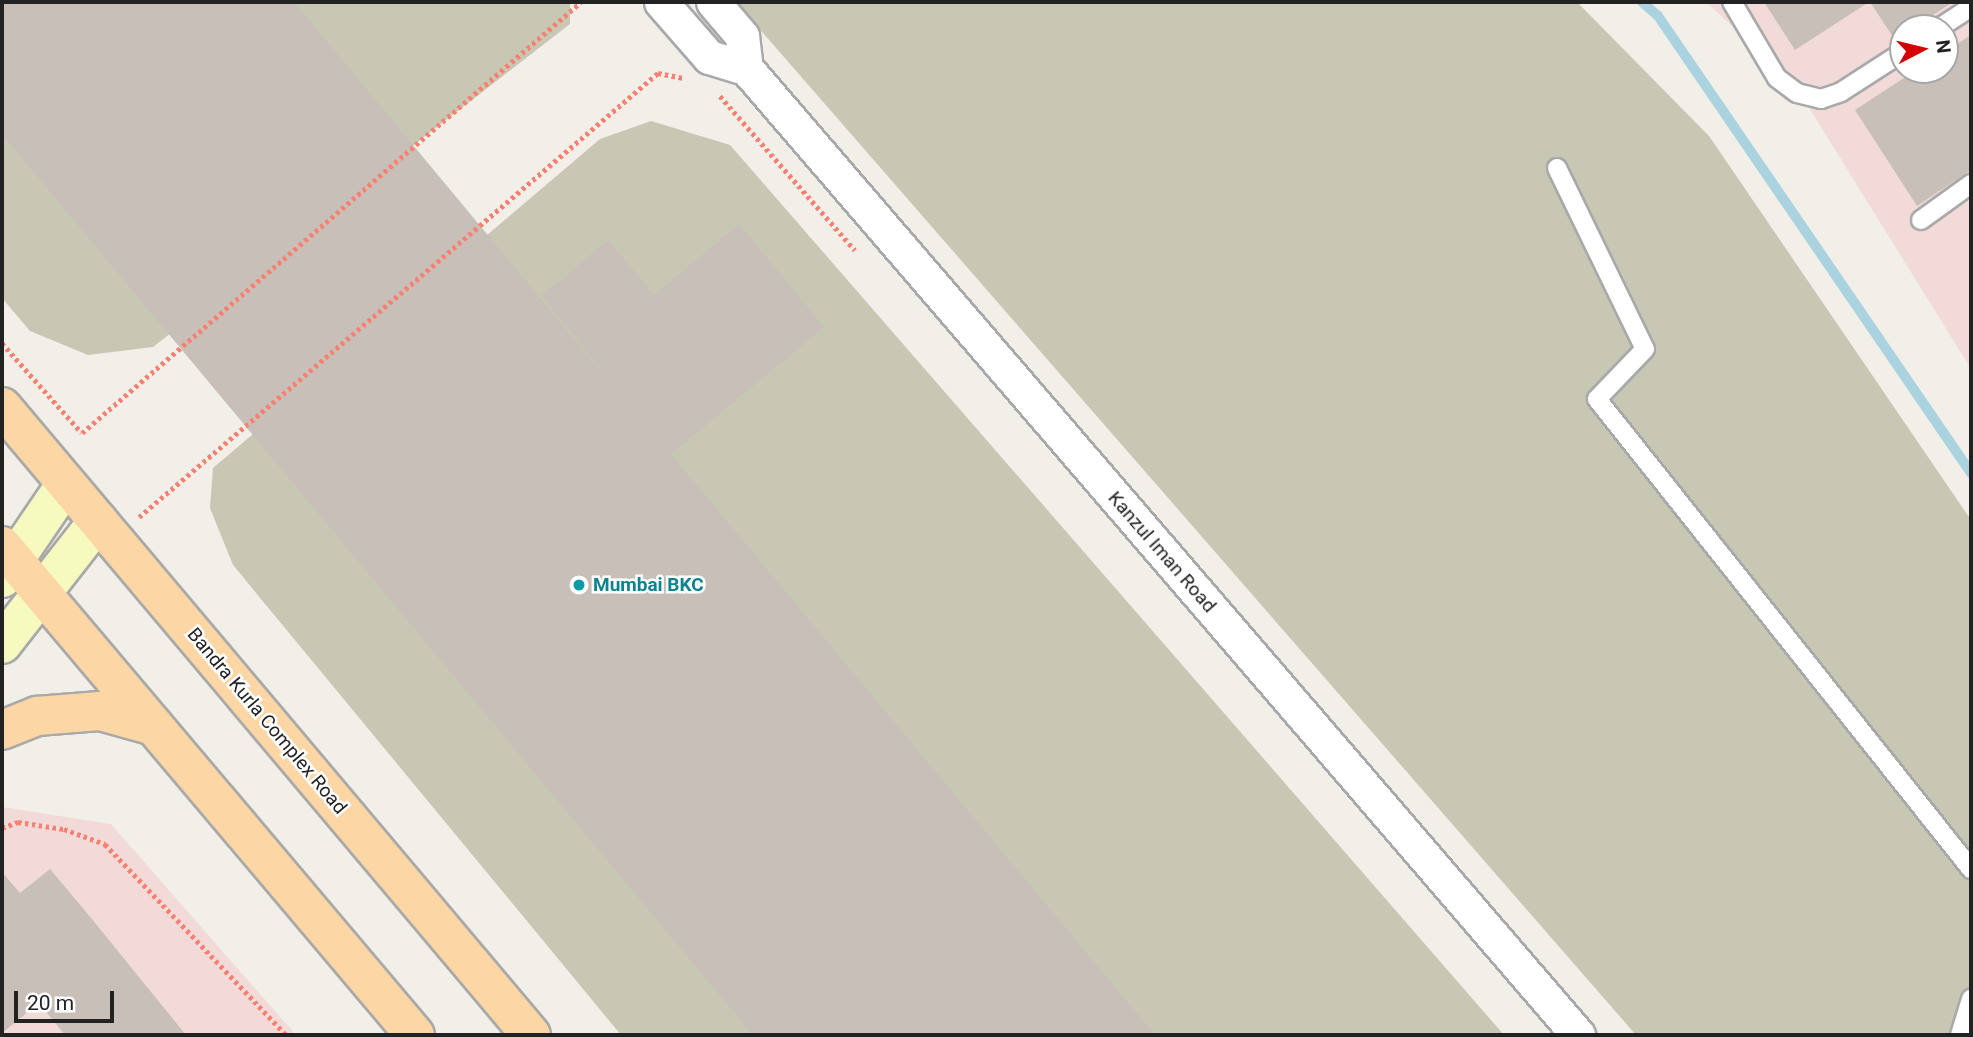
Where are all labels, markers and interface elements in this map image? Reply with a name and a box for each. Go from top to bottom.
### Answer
north arrow [1889,14,1959,84]
text: N [1931,39,1956,55]
street label: Kanzul Iman Road [1103,487,1221,617]
place label: Mumbai BKC [593,574,704,596]
marker: Mumbai BKC [571,577,587,593]
street label: Bandra Kurla Complex Road [182,623,352,819]
scale bar [18,978,117,1022]
text: 20 m [27,991,74,1015]

